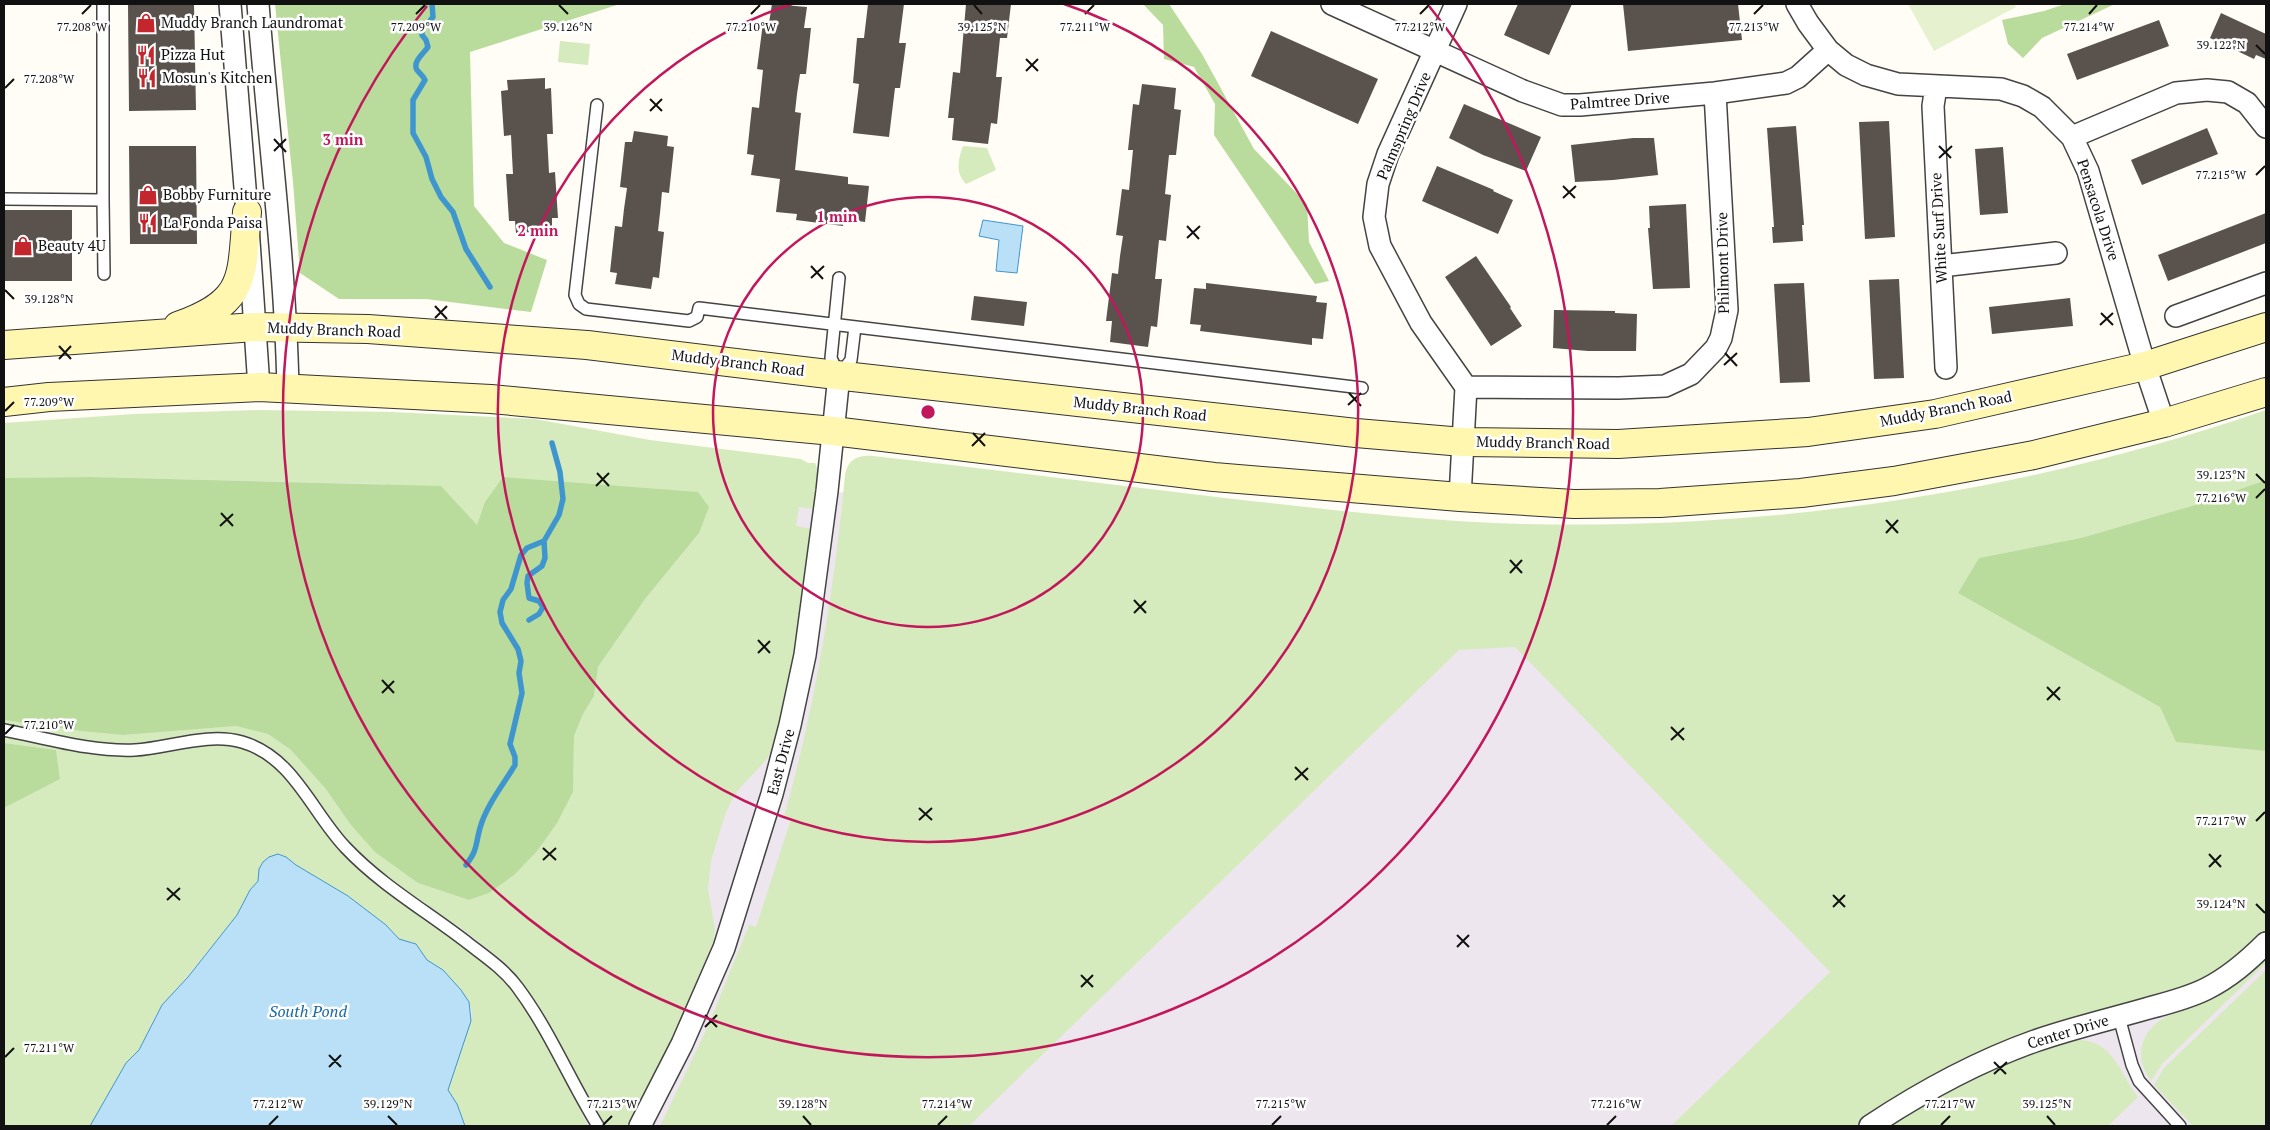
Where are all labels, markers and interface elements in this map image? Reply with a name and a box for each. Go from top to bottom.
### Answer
shop icon: Muddy Branch Laundromat [135,12,157,34]
place label: Muddy Branch Laundromat [161,12,344,32]
text: 77.208°W [57,19,108,34]
text: 77.209°W [391,19,442,34]
text: 39.126°N [543,19,593,34]
text: 77.210°W [726,19,777,34]
text: 39.125°N [957,19,1007,34]
text: 77.211°W [1060,19,1111,34]
text: 77.212°W [1395,19,1446,34]
text: 77.213°W [1729,19,1780,34]
text: 77.214°W [2064,19,2115,34]
text: 39.122°N [2196,37,2246,52]
restaurant icon: Pizza Hut [135,44,157,66]
place label: Pizza Hut [161,44,226,64]
restaurant icon: Mosun's Kitchen [136,67,158,89]
place label: Mosun's Kitchen [162,67,272,87]
street label: Palmspring Drive [1371,69,1435,183]
text: 77.208°W [24,71,75,86]
street label: Palmtree Drive [1569,87,1670,113]
text: 3 min [322,129,364,149]
street label: Pensacola Drive [2073,156,2125,263]
text: 77.215°W [2196,167,2247,182]
street label: White Surf Drive [1925,172,1951,284]
shop icon: Bobby Furniture [137,184,159,206]
place label: Bobby Furniture [163,184,271,204]
text: 1 min [816,206,858,226]
restaurant icon: La Fonda Paisa [137,212,159,234]
place label: La Fonda Paisa [163,212,263,232]
street label: Philmont Drive [1711,212,1733,314]
text: 2 min [517,220,559,240]
shop icon: Beauty 4U [12,235,34,257]
place label: Beauty 4U [38,235,106,255]
text: 39.128°N [24,291,74,306]
street label: Muddy Branch Road [267,317,401,341]
street label: Muddy Branch Road [670,344,806,380]
street label: Muddy Branch Road [1878,385,2013,431]
street label: Muddy Branch Road [1072,391,1208,425]
text: 77.209°W [24,394,75,409]
centre of rings [919,403,937,421]
street label: Muddy Branch Road [1476,431,1610,453]
text: 39.123°N [2196,467,2246,482]
text: 77.216°W [2196,490,2247,505]
text: 77.210°W [24,717,75,732]
street label: East Drive [762,726,798,797]
text: 77.217°W [2196,813,2247,828]
text: 39.124°N [2196,896,2246,911]
water label: South Pond [269,1000,347,1022]
street label: Center Drive [2025,1009,2111,1053]
text: 77.211°W [24,1040,75,1055]
text: 77.212°W [253,1096,304,1111]
text: 39.129°N [363,1096,413,1111]
text: 77.213°W [587,1096,638,1111]
text: 39.128°N [778,1096,828,1111]
text: 77.214°W [922,1096,973,1111]
text: 77.215°W [1256,1096,1307,1111]
text: 77.216°W [1591,1096,1642,1111]
text: 77.217°W [1925,1096,1976,1111]
text: 39.125°N [2022,1096,2072,1111]

